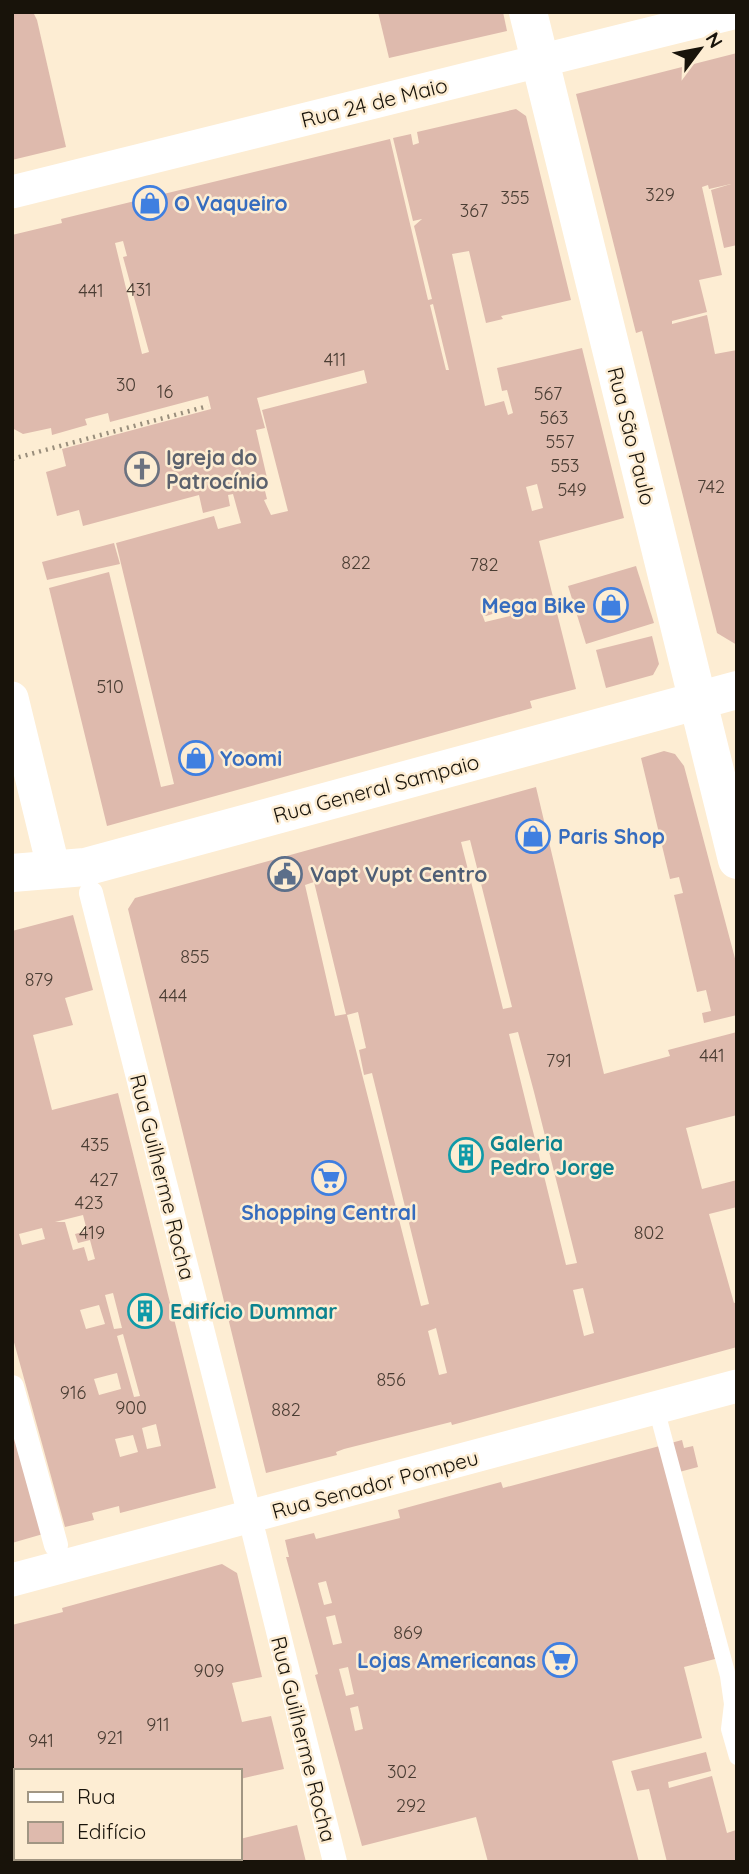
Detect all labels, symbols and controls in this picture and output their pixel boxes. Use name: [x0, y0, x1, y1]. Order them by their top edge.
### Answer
north arrow: [665, 14, 735, 84]
text: N: [701, 28, 728, 52]
street label: Rua 24 de Maio: [298, 71, 450, 133]
house number: 329: [645, 183, 675, 206]
shop icon: O Vaqueiro: [131, 184, 169, 222]
house number: 355: [500, 186, 530, 209]
place label: O Vaqueiro: [174, 190, 288, 216]
house number: 367: [460, 199, 488, 222]
house number: 431: [126, 278, 152, 301]
house number: 441: [78, 279, 104, 302]
house number: 411: [324, 348, 346, 371]
street label: Rua São Paulo: [602, 364, 662, 508]
house number: 30: [116, 373, 136, 396]
house number: 16: [157, 380, 173, 403]
house number: 567: [534, 382, 562, 405]
house number: 563: [540, 406, 568, 429]
house number: 557: [546, 430, 574, 453]
place label: Igreja do Patrocínio: [166, 444, 269, 494]
church icon: Igreja do Patrocínio: [123, 450, 161, 488]
house number: 553: [550, 454, 580, 477]
house number: 742: [697, 475, 725, 498]
house number: 549: [558, 478, 586, 501]
house number: 822: [341, 551, 371, 574]
house number: 782: [470, 553, 498, 576]
shop icon: Mega Bike: [592, 586, 630, 624]
place label: Mega Bike: [482, 592, 586, 618]
house number: 510: [96, 675, 124, 698]
shop icon: Yoomi: [177, 739, 215, 777]
place label: Yoomi: [220, 745, 282, 771]
street label: Rua General Sampaio: [270, 748, 482, 828]
shop icon: Paris Shop: [514, 817, 552, 855]
place label: Paris Shop: [558, 823, 665, 849]
public building icon: Vapt Vupt Centro: [266, 855, 304, 893]
place label: Vapt Vupt Centro: [310, 861, 487, 887]
house number: 855: [180, 945, 210, 968]
house number: 879: [25, 968, 53, 991]
house number: 444: [159, 984, 187, 1007]
house number: 441: [699, 1044, 725, 1067]
house number: 791: [546, 1049, 572, 1072]
street label: Rua Guilherme Rocha: [125, 1072, 201, 1282]
place label: Galeria Pedro Jorge: [490, 1130, 615, 1180]
house number: 435: [81, 1133, 109, 1156]
building icon: Galeria Pedro Jorge: [447, 1136, 485, 1174]
supermarket icon: Shopping Central: [310, 1159, 348, 1197]
house number: 427: [90, 1168, 118, 1191]
house number: 423: [75, 1191, 103, 1214]
place label: Shopping Central: [241, 1199, 417, 1225]
house number: 419: [79, 1221, 105, 1244]
house number: 802: [634, 1221, 664, 1244]
building icon: Edifício Dummar: [126, 1292, 164, 1330]
place label: Edifício Dummar: [170, 1298, 337, 1324]
house number: 856: [376, 1368, 406, 1391]
house number: 916: [60, 1381, 87, 1404]
house number: 900: [115, 1396, 147, 1419]
house number: 882: [271, 1398, 301, 1421]
street label: Rua Senador Pompeu: [269, 1444, 481, 1524]
house number: 869: [393, 1621, 423, 1644]
street label: Rua Guilherme Rocha: [266, 1634, 342, 1844]
supermarket icon: Lojas Americanas: [541, 1641, 579, 1679]
place label: Lojas Americanas: [357, 1647, 536, 1673]
house number: 909: [194, 1659, 224, 1682]
house number: 911: [146, 1713, 170, 1736]
house number: 921: [97, 1726, 123, 1749]
house number: 941: [28, 1729, 54, 1752]
house number: 302: [387, 1760, 417, 1783]
legend: [14, 1769, 242, 1860]
text: Rua: [77, 1783, 116, 1809]
house number: 292: [396, 1794, 426, 1817]
text: Edifício: [77, 1818, 146, 1844]

